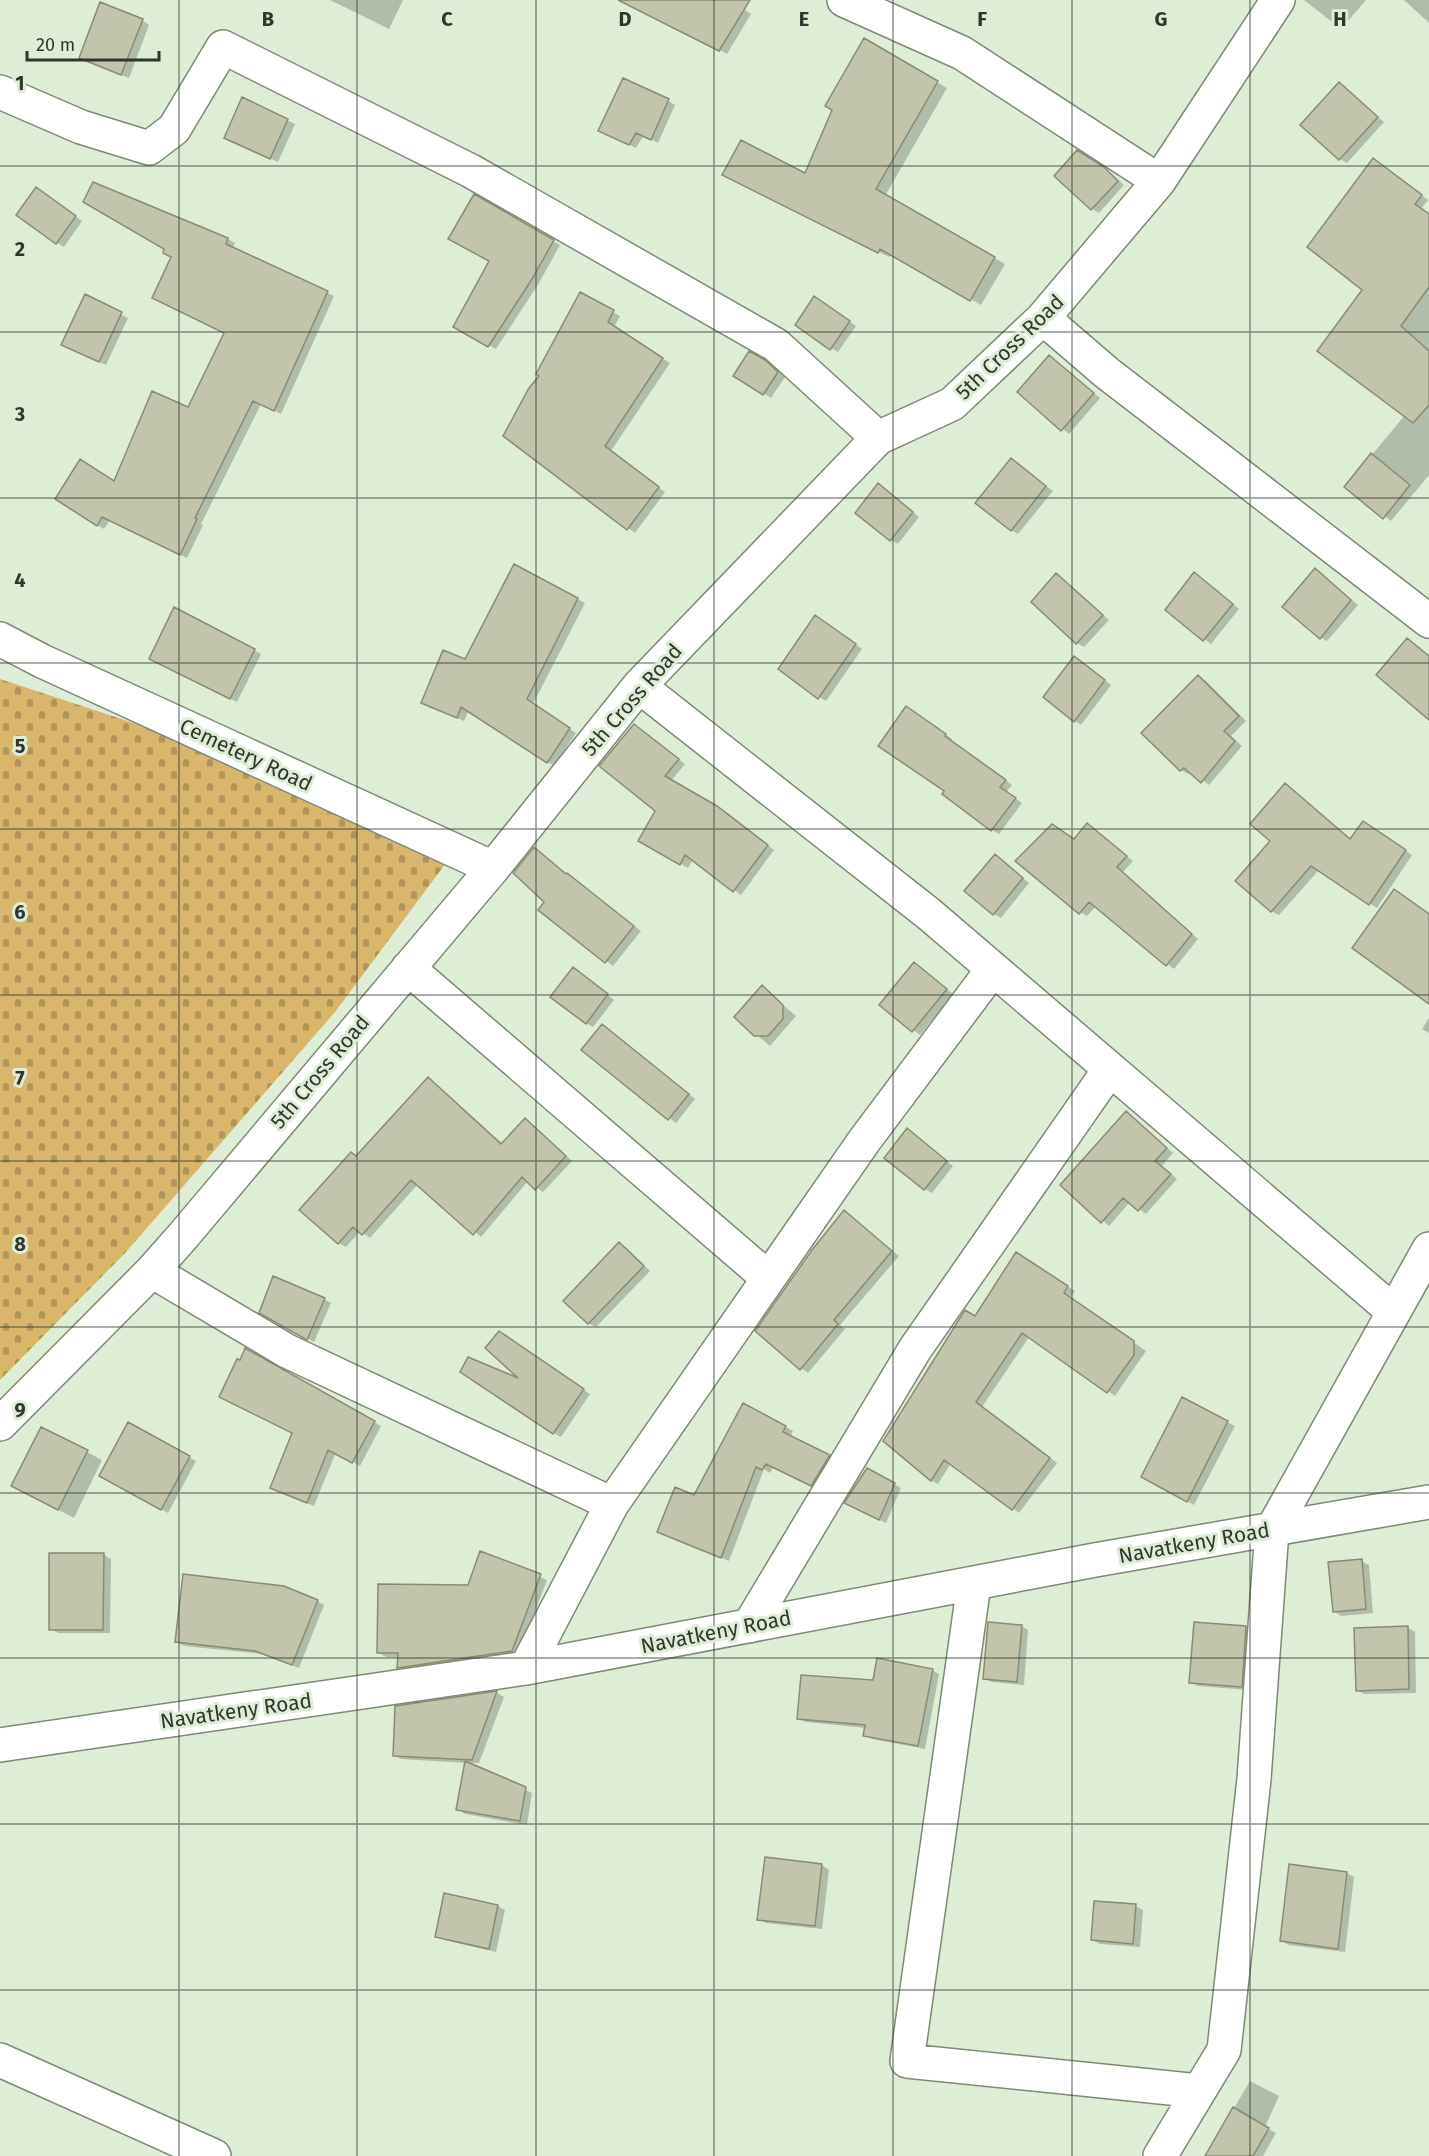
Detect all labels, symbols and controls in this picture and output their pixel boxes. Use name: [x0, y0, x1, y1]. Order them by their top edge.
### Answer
text: B: [262, 7, 274, 31]
text: C: [441, 7, 453, 31]
text: D: [618, 7, 632, 31]
text: E: [799, 7, 809, 31]
text: F: [977, 7, 987, 31]
text: G: [1155, 7, 1167, 31]
text: H: [1333, 7, 1347, 31]
scale bar: [27, 24, 159, 62]
text: 20 m: [36, 34, 75, 56]
text: 1: [15, 71, 25, 95]
text: 2: [15, 237, 25, 261]
street label: 5th Cross Road: [950, 289, 1070, 405]
text: 3: [14, 402, 25, 426]
text: 4: [14, 568, 26, 592]
street label: 5th Cross Road: [576, 638, 688, 762]
street label: Cemetery Road: [176, 713, 316, 797]
text: 5: [15, 734, 26, 758]
text: 6: [14, 900, 26, 924]
street label: 5th Cross Road: [265, 1010, 375, 1134]
text: 7: [15, 1066, 25, 1090]
text: 8: [14, 1232, 26, 1256]
text: 9: [14, 1398, 26, 1422]
street label: Navatkeny Road: [1116, 1517, 1272, 1569]
street label: Navatkeny Road: [638, 1605, 794, 1659]
street label: Navatkeny Road: [158, 1687, 314, 1735]

